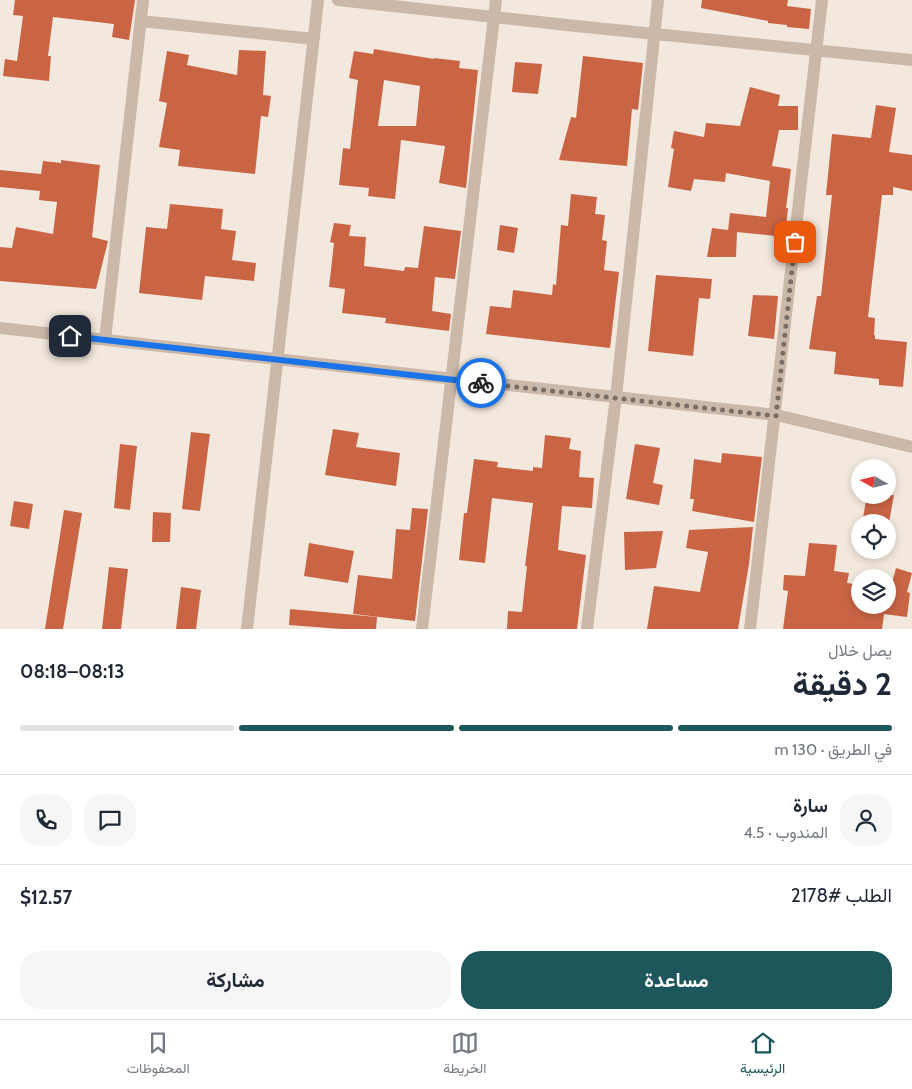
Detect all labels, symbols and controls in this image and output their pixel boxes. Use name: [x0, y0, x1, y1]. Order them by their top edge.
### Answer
pin: [774, 221, 816, 263]
icon: bag: [781, 228, 809, 256]
pin: [49, 315, 91, 357]
icon: home: [56, 322, 84, 350]
courier: [456, 358, 506, 408]
icon: bike: [467, 369, 495, 397]
north arrow: [851, 459, 896, 504]
map controls: [851, 459, 896, 614]
button: locate: [851, 514, 896, 559]
button: layers: [851, 569, 896, 614]
text: يصل خلال: [828, 641, 892, 660]
text: 08:13–08:18: [20, 660, 125, 683]
text: 2 دقيقة: [792, 664, 892, 703]
text: في الطريق · 130 m: [774, 740, 892, 759]
button: phone: [20, 794, 72, 846]
button: chat: [84, 794, 136, 846]
text: سارة: [793, 794, 828, 817]
button: person: [840, 794, 892, 846]
text: المندوب · 4.5: [743, 823, 828, 842]
text: الطلب #2178: [791, 884, 892, 907]
text: $12.57: [20, 886, 72, 909]
button: مشاركة: [20, 951, 451, 1009]
button: مساعدة: [461, 951, 892, 1009]
tab: المحفوظات: [127, 1029, 190, 1081]
tab: الخريطة: [443, 1029, 487, 1081]
tab: الرئيسية: [740, 1029, 785, 1081]

